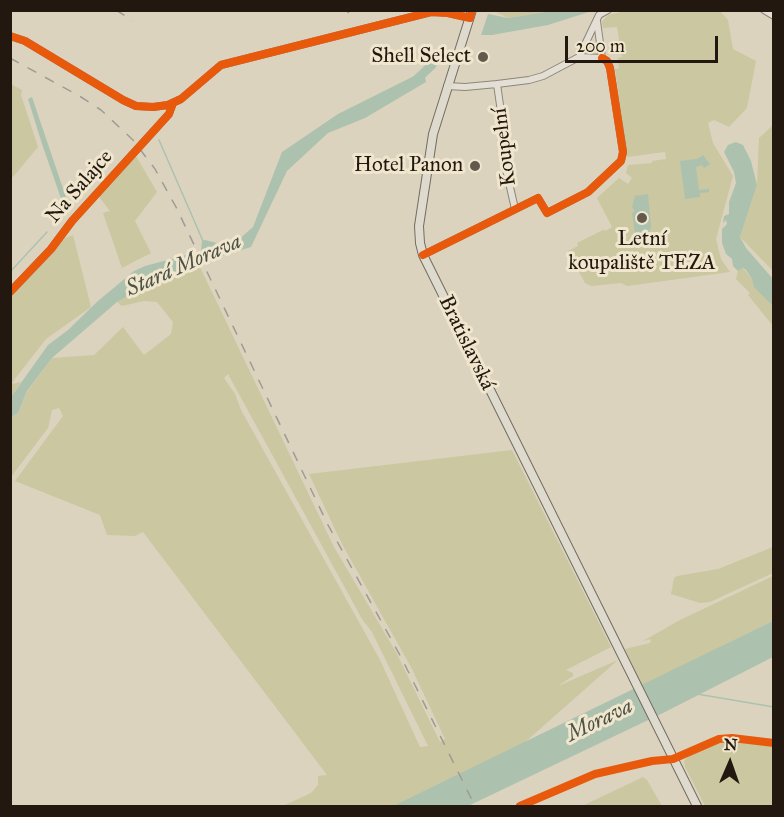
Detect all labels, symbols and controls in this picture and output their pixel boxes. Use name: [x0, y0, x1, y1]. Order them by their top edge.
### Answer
scale bar: [568, 24, 721, 62]
text: 200 m: [576, 35, 625, 57]
place label: Shell Select: [371, 44, 471, 70]
marker: Shell Select: [476, 50, 490, 64]
street label: Koupelní: [488, 106, 522, 188]
street label: Na Salajce: [41, 145, 119, 229]
place label: Hotel Panon: [354, 153, 463, 179]
marker: Hotel Panon: [468, 159, 482, 173]
marker: Letní koupaliště TEZA: [635, 211, 649, 225]
place label: Letní koupaliště TEZA: [568, 227, 716, 277]
water label: Stará Morava: [122, 229, 246, 303]
street label: Bratislavská: [432, 292, 500, 394]
water label: Morava: [563, 694, 637, 748]
north arrow: [700, 733, 760, 793]
text: N: [724, 735, 738, 754]

